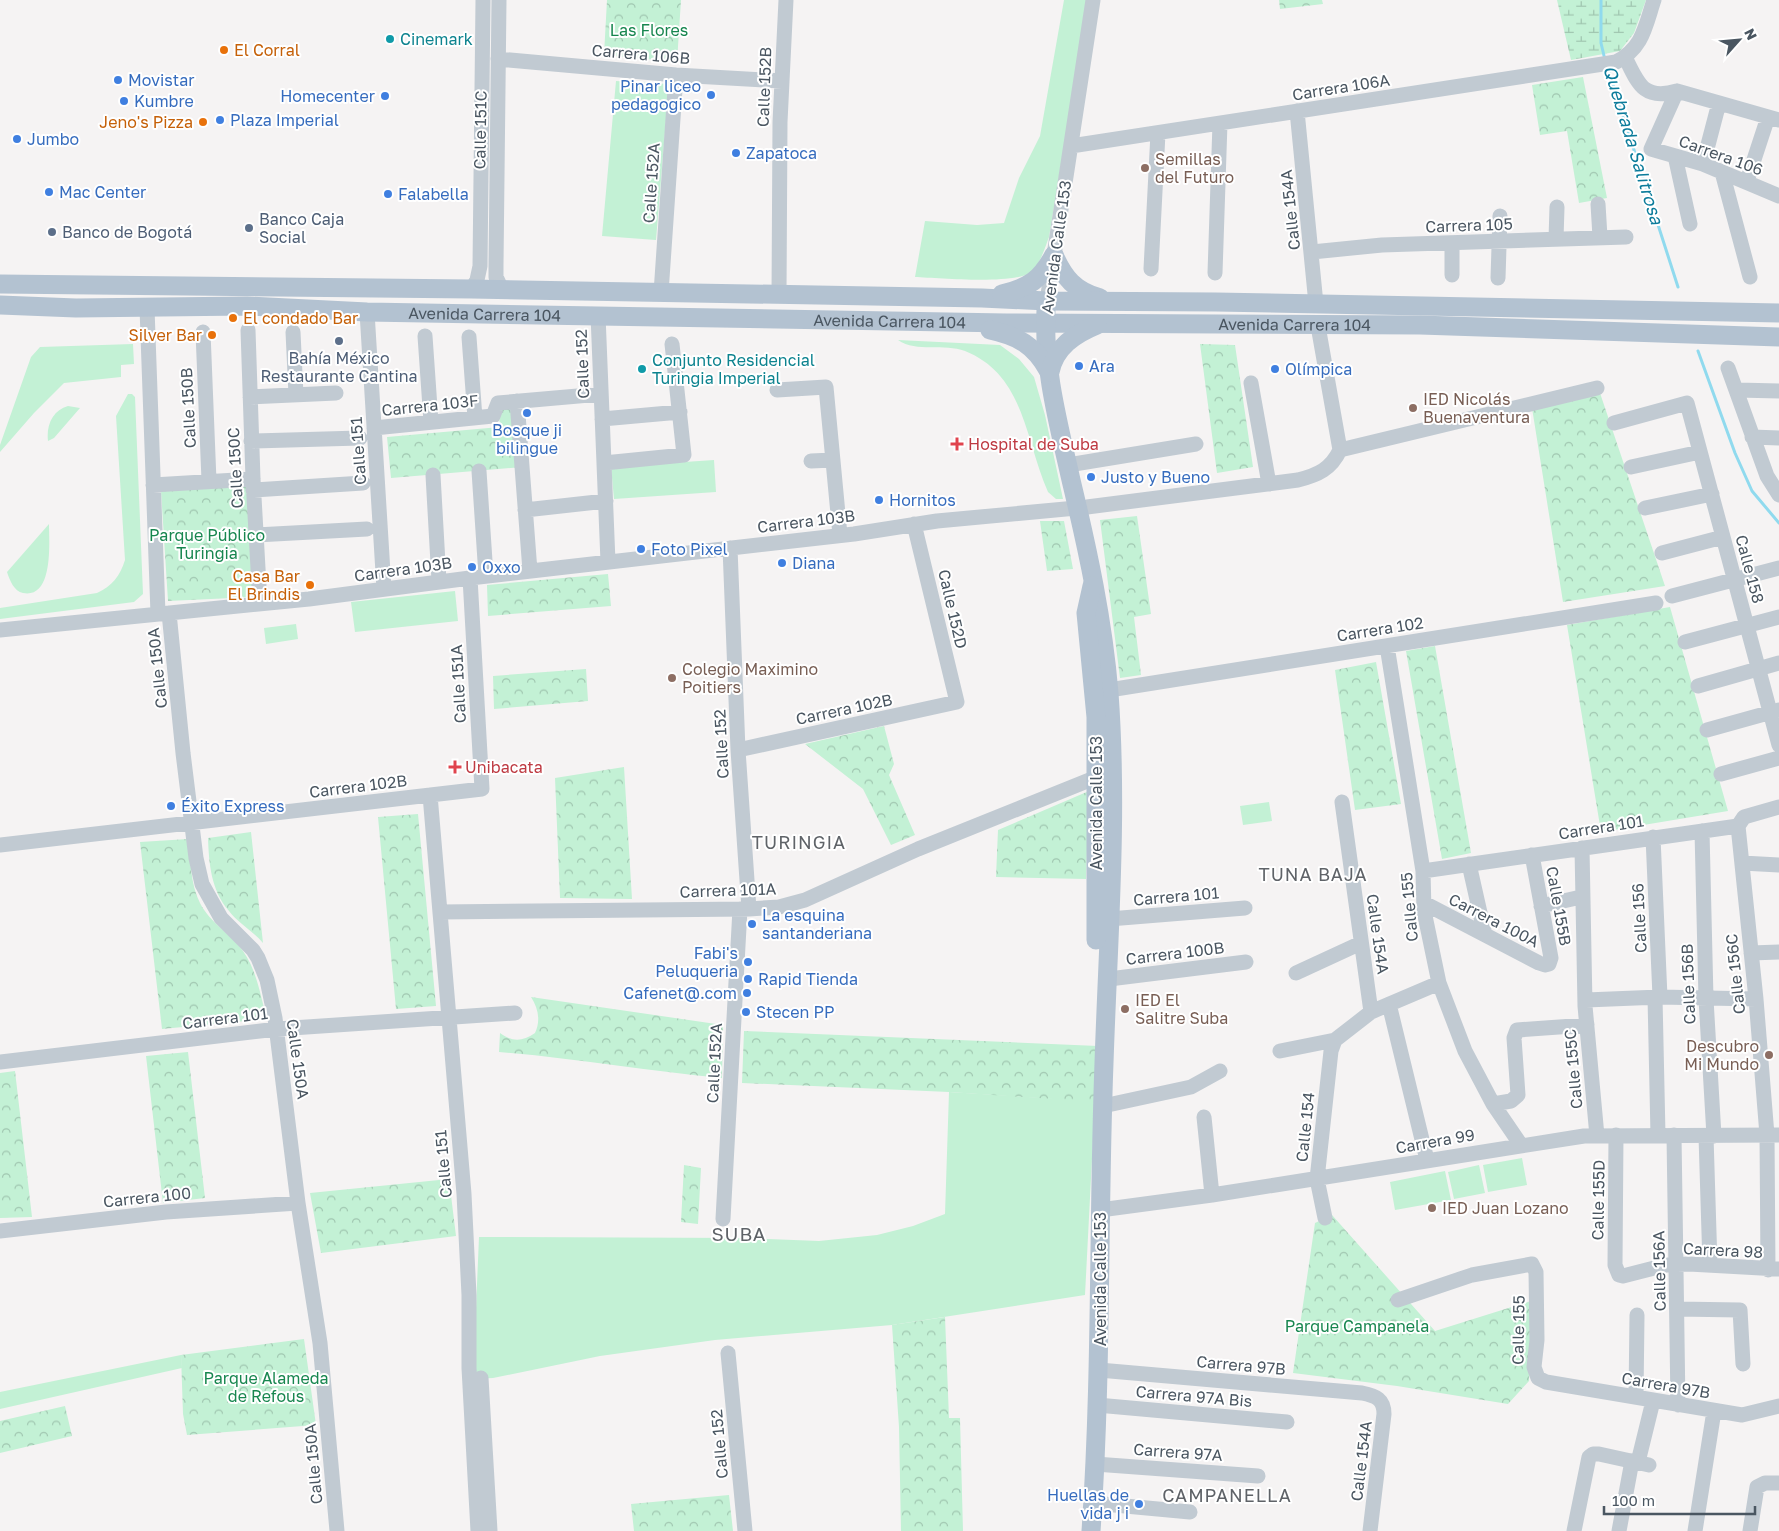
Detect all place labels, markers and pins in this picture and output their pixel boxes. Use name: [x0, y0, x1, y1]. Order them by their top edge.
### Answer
place label: Cinemark: [400, 29, 473, 49]
marker: Cinemark: [384, 33, 396, 45]
place label: El Corral: [234, 40, 300, 60]
marker: El Corral: [218, 44, 230, 56]
place label: Movistar: [128, 70, 194, 90]
marker: Movistar: [112, 74, 124, 86]
place label: Pinar liceo pedagogico: [611, 76, 701, 114]
place label: Homecenter: [280, 86, 375, 106]
marker: Pinar liceo pedagogico: [705, 89, 717, 101]
marker: Homecenter: [379, 90, 391, 102]
place label: Kumbre: [134, 91, 194, 111]
marker: Kumbre: [118, 95, 130, 107]
place label: Plaza Imperial: [230, 110, 339, 130]
place label: Jeno's Pizza: [99, 112, 193, 132]
marker: Plaza Imperial: [214, 114, 226, 126]
marker: Jeno's Pizza: [197, 116, 209, 128]
place label: Jumbo: [27, 129, 79, 149]
marker: Jumbo: [11, 133, 23, 145]
place label: Zapatoca: [746, 143, 817, 163]
marker: Zapatoca: [730, 147, 742, 159]
place label: Semillas del Futuro: [1155, 149, 1234, 187]
marker: Semillas del Futuro: [1139, 162, 1151, 174]
place label: Mac Center: [59, 182, 146, 202]
place label: Falabella: [398, 184, 469, 204]
marker: Mac Center: [43, 186, 55, 198]
marker: Falabella: [382, 188, 394, 200]
place label: Banco Caja Social: [259, 209, 344, 247]
place label: Banco de Bogotá: [62, 222, 192, 242]
marker: Banco Caja Social: [243, 222, 255, 234]
marker: Banco de Bogotá: [46, 226, 58, 238]
place label: El condado Bar: [243, 308, 358, 328]
marker: El condado Bar: [227, 312, 239, 324]
place label: Silver Bar: [129, 325, 202, 345]
marker: Silver Bar: [206, 329, 218, 341]
marker: Bahía México Restaurante Cantina: [333, 335, 345, 347]
place label: Bahía México Restaurante Cantina: [260, 348, 418, 386]
place label: Conjunto Residencial Turingia Imperial: [652, 350, 815, 388]
place label: Ara: [1089, 356, 1115, 376]
place label: Olímpica: [1285, 359, 1352, 379]
marker: Ara: [1073, 360, 1085, 372]
marker: Conjunto Residencial Turingia Imperial: [636, 363, 648, 375]
marker: Olímpica: [1269, 363, 1281, 375]
place label: IED Nicolás Buenaventura: [1423, 389, 1530, 427]
marker: IED Nicolás Buenaventura: [1407, 402, 1419, 414]
marker: Bosque ji bilingue: [521, 407, 533, 419]
place label: Bosque ji bilingue: [492, 420, 562, 458]
place label: Hospital de Suba: [968, 434, 1099, 454]
marker: Hospital de Suba: [950, 437, 964, 451]
place label: Justo y Bueno: [1101, 467, 1210, 487]
marker: Justo y Bueno: [1085, 471, 1097, 483]
place label: Hornitos: [889, 490, 956, 510]
marker: Hornitos: [873, 494, 885, 506]
place label: Foto Pixel: [651, 539, 728, 559]
marker: Foto Pixel: [635, 543, 647, 555]
place label: Diana: [792, 553, 835, 573]
place label: Oxxo: [482, 557, 521, 577]
marker: Diana: [776, 557, 788, 569]
marker: Oxxo: [466, 561, 478, 573]
place label: Casa Bar El Brindis: [227, 566, 300, 604]
marker: Casa Bar El Brindis: [304, 579, 316, 591]
place label: Colegio Maximino Poitiers: [682, 659, 818, 697]
marker: Colegio Maximino Poitiers: [666, 672, 678, 684]
place label: Unibacata: [465, 757, 543, 777]
marker: Unibacata: [449, 761, 461, 773]
place label: Éxito Express: [181, 796, 285, 816]
marker: Éxito Express: [165, 800, 177, 812]
place label: La esquina santanderiana: [762, 905, 872, 943]
marker: La esquina santanderiana: [746, 918, 758, 930]
place label: Fabi's Peluqueria: [655, 943, 738, 981]
marker: Fabi's Peluqueria: [742, 956, 754, 968]
place label: Rapid Tienda: [758, 969, 858, 989]
marker: Rapid Tienda: [742, 973, 754, 985]
place label: Cafenet@.com: [623, 983, 737, 1003]
marker: Cafenet@.com: [741, 987, 753, 999]
place label: IED El Salitre Suba: [1135, 990, 1228, 1028]
place label: Stecen PP: [756, 1002, 834, 1022]
marker: IED El Salitre Suba: [1119, 1003, 1131, 1015]
marker: Stecen PP: [740, 1006, 752, 1018]
place label: Descubro Mi Mundo: [1684, 1036, 1759, 1074]
marker: Descubro Mi Mundo: [1763, 1049, 1775, 1061]
place label: IED Juan Lozano: [1442, 1198, 1569, 1218]
marker: IED Juan Lozano: [1426, 1202, 1438, 1214]
place label: Huellas de vida j i: [1047, 1485, 1129, 1523]
marker: Huellas de vida j i: [1133, 1498, 1145, 1510]

